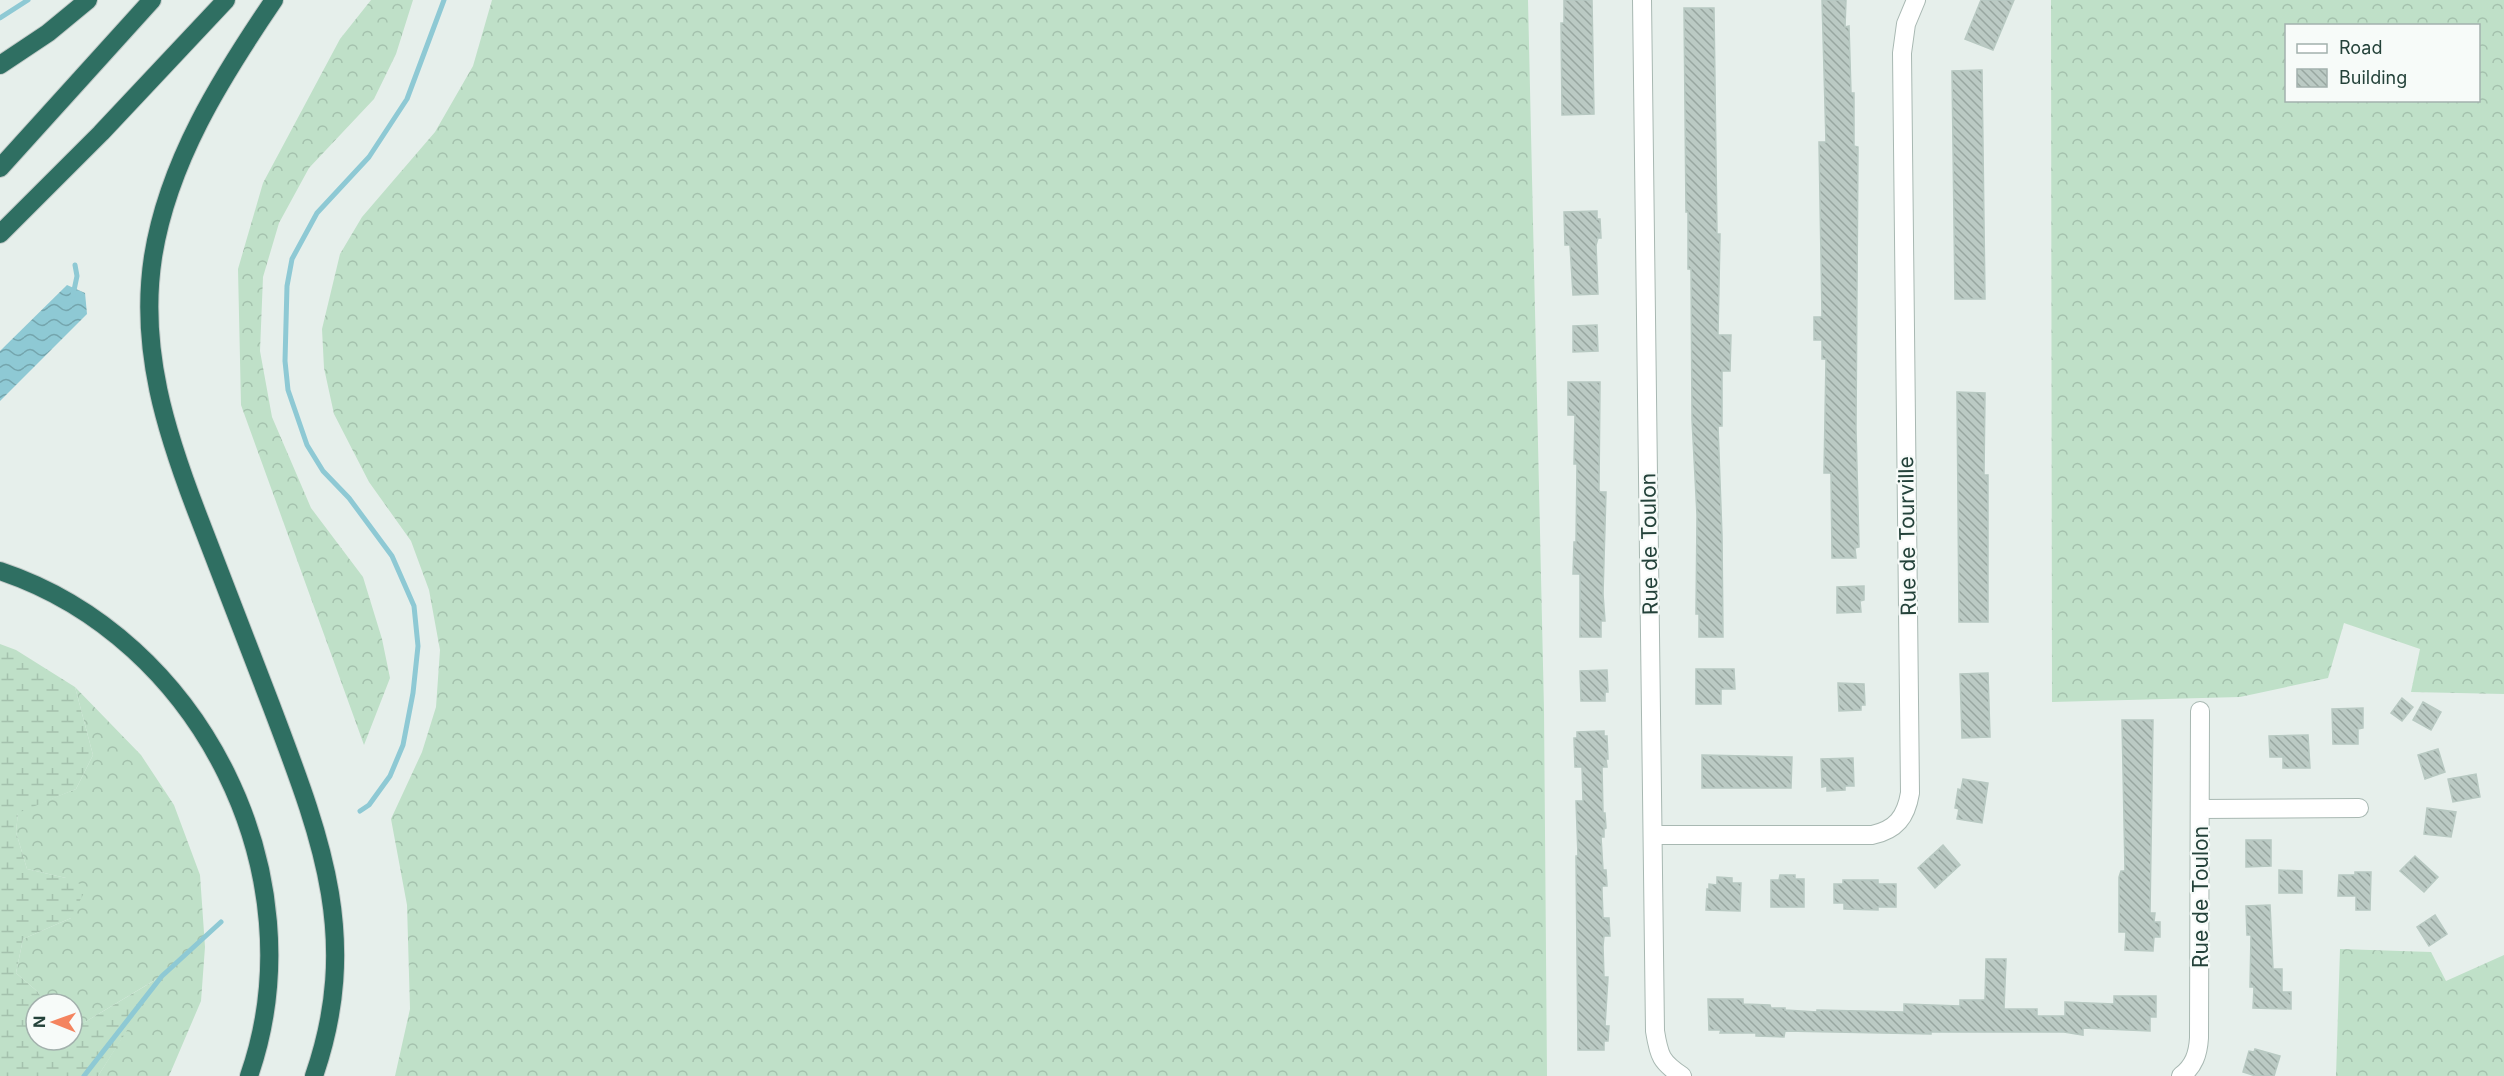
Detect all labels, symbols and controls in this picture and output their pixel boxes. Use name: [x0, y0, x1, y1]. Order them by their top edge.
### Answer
legend: [2285, 24, 2480, 102]
text: Road: [2339, 37, 2382, 58]
text: Building: [2339, 67, 2407, 88]
street label: Rue de Tourville: [1893, 456, 1921, 616]
street label: Rue de Toulon: [1635, 473, 1663, 615]
street label: Rue de Toulon: [2188, 826, 2213, 968]
north arrow: [24, 992, 84, 1052]
text: N: [29, 1015, 49, 1028]

